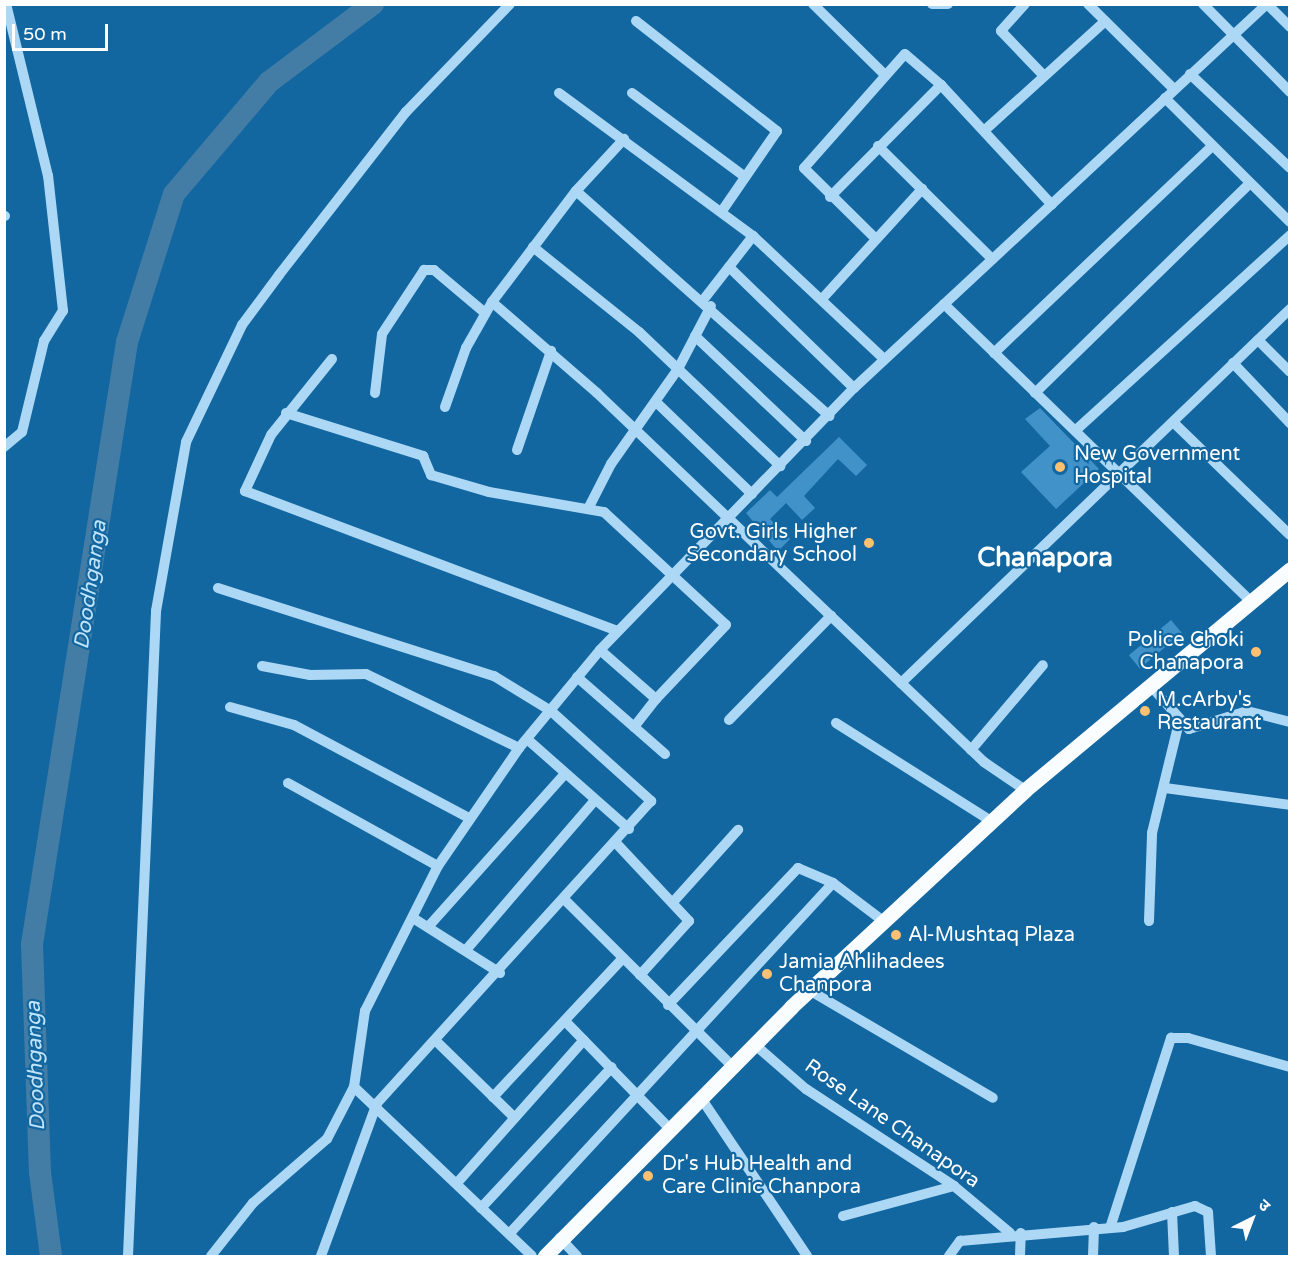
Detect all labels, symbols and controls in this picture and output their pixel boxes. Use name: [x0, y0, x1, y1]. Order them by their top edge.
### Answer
scale bar: [15, 12, 111, 50]
text: 50 m: [23, 23, 67, 45]
place label: New Government Hospital: [1074, 443, 1240, 490]
marker: New Government Hospital: [1051, 458, 1069, 476]
water label: Doodhganga: [69, 519, 113, 651]
place label: Govt. Girls Higher Secondary School: [687, 520, 857, 567]
marker: Govt. Girls Higher Secondary School: [862, 536, 876, 550]
district label: Chanapora: [977, 542, 1113, 574]
place label: Police Choki Chanapora: [1128, 628, 1244, 675]
marker: Police Choki Chanapora: [1249, 645, 1263, 659]
place label: M.cArby's Restaurant: [1157, 688, 1262, 735]
marker: M.cArby's Restaurant: [1138, 704, 1152, 718]
place label: Al-Mushtaq Plaza: [908, 923, 1075, 947]
marker: Al-Mushtaq Plaza: [889, 928, 903, 942]
place label: Jamia Ahlihadees Chanpora: [779, 951, 945, 998]
marker: Jamia Ahlihadees Chanpora: [760, 967, 774, 981]
water label: Doodhganga: [21, 1001, 51, 1131]
street label: Rose Lane Chanapora: [800, 1054, 984, 1194]
place label: Dr's Hub Health and Care Clinic Chanpora: [662, 1152, 861, 1199]
marker: Dr's Hub Health and Care Clinic Chanpora: [639, 1167, 657, 1185]
north arrow: [1222, 1189, 1282, 1249]
text: उ: [1254, 1195, 1274, 1216]

